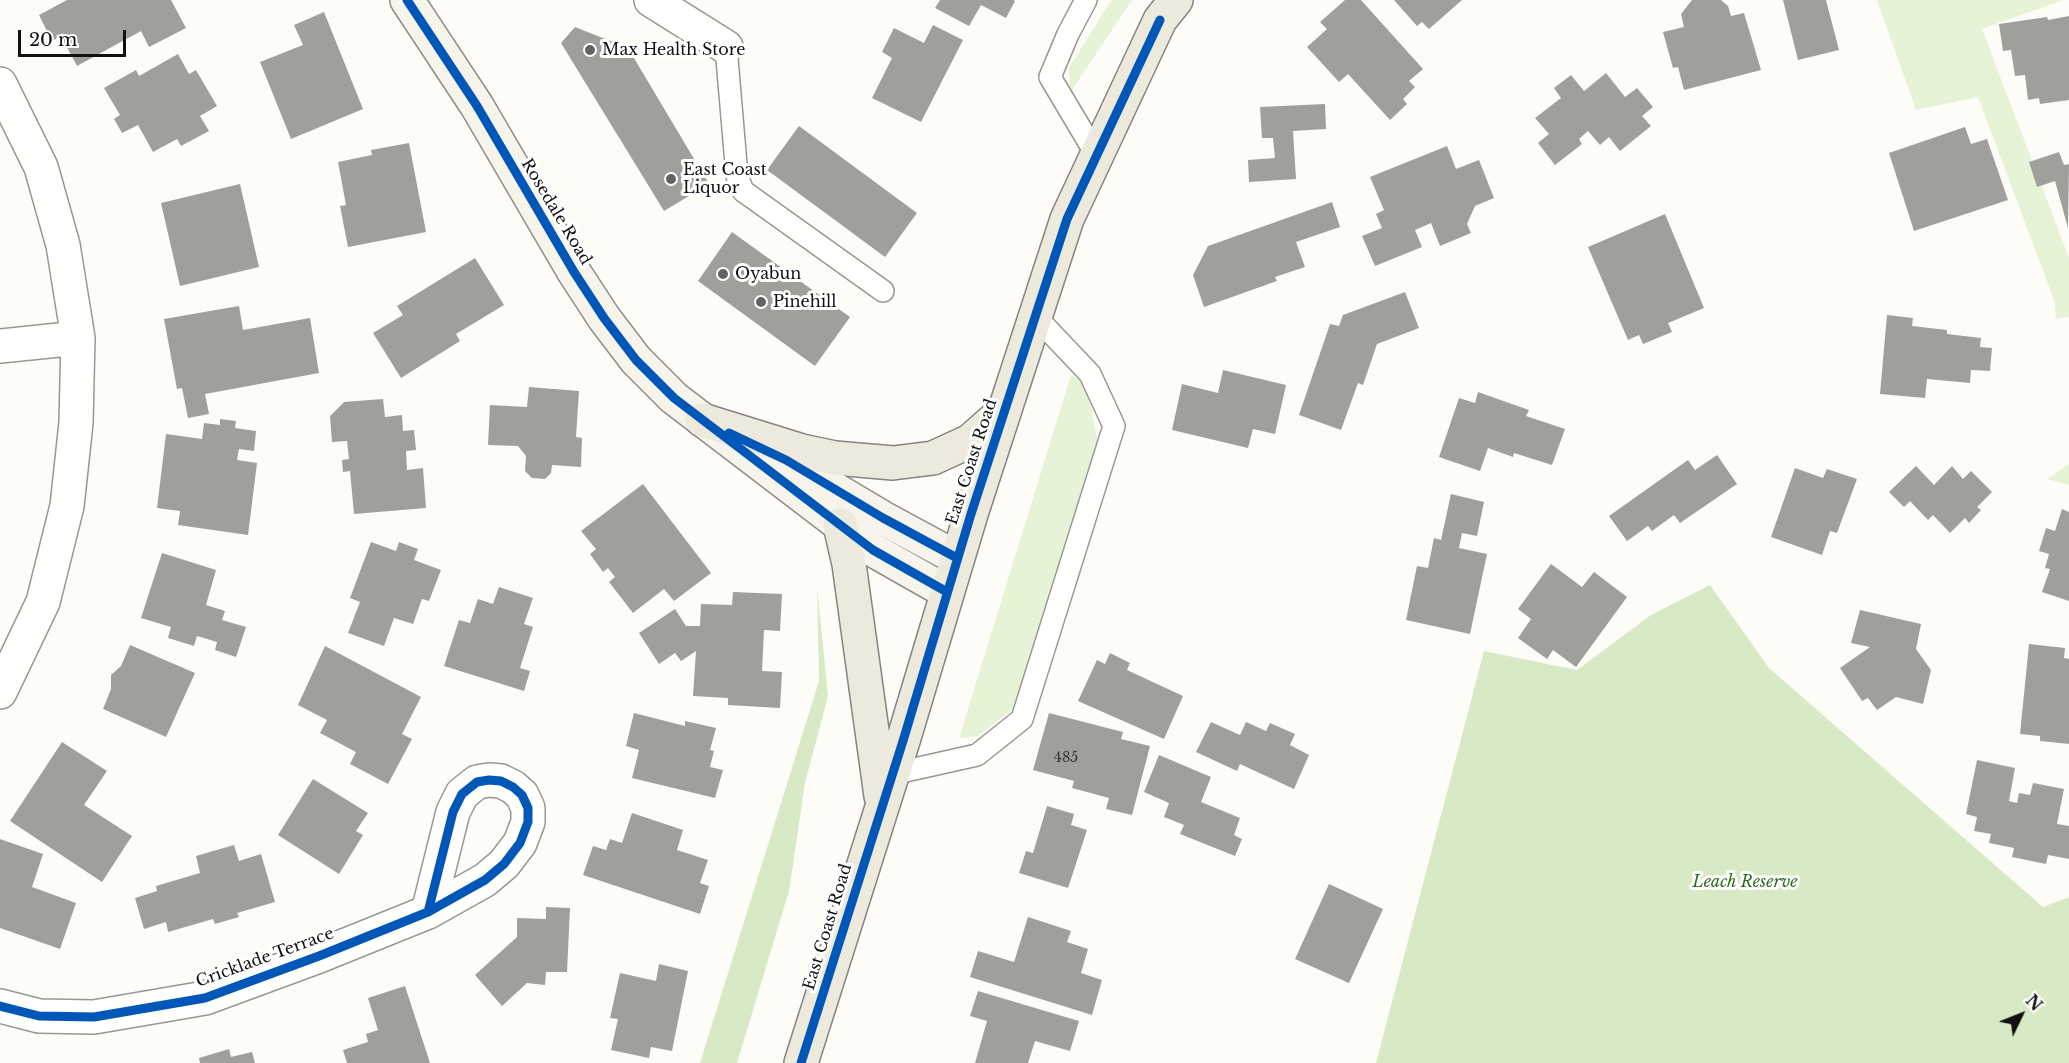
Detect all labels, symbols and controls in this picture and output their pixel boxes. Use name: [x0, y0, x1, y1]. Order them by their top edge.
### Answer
scale bar: [21, 18, 129, 56]
text: 20 m: [29, 29, 77, 51]
place label: Max Health Store: [602, 40, 745, 60]
marker: Max Health Store: [583, 43, 597, 57]
street label: Rosedale Road: [517, 155, 595, 269]
place label: East Coast Liquor: [683, 160, 767, 198]
marker: East Coast Liquor: [664, 172, 678, 186]
place label: Oyabun: [735, 264, 801, 284]
marker: Oyabun: [716, 267, 730, 281]
place label: Pinehill: [773, 292, 837, 312]
marker: Pinehill: [754, 295, 768, 309]
street label: East Coast Road: [943, 397, 1001, 527]
house number: 485: [1054, 750, 1078, 766]
street label: East Coast Road: [800, 862, 856, 992]
park label: Leach Reserve: [1692, 872, 1798, 892]
street label: Cricklade Terrace: [194, 924, 336, 992]
north arrow: [1991, 985, 2051, 1045]
text: N: [2022, 990, 2047, 1015]

